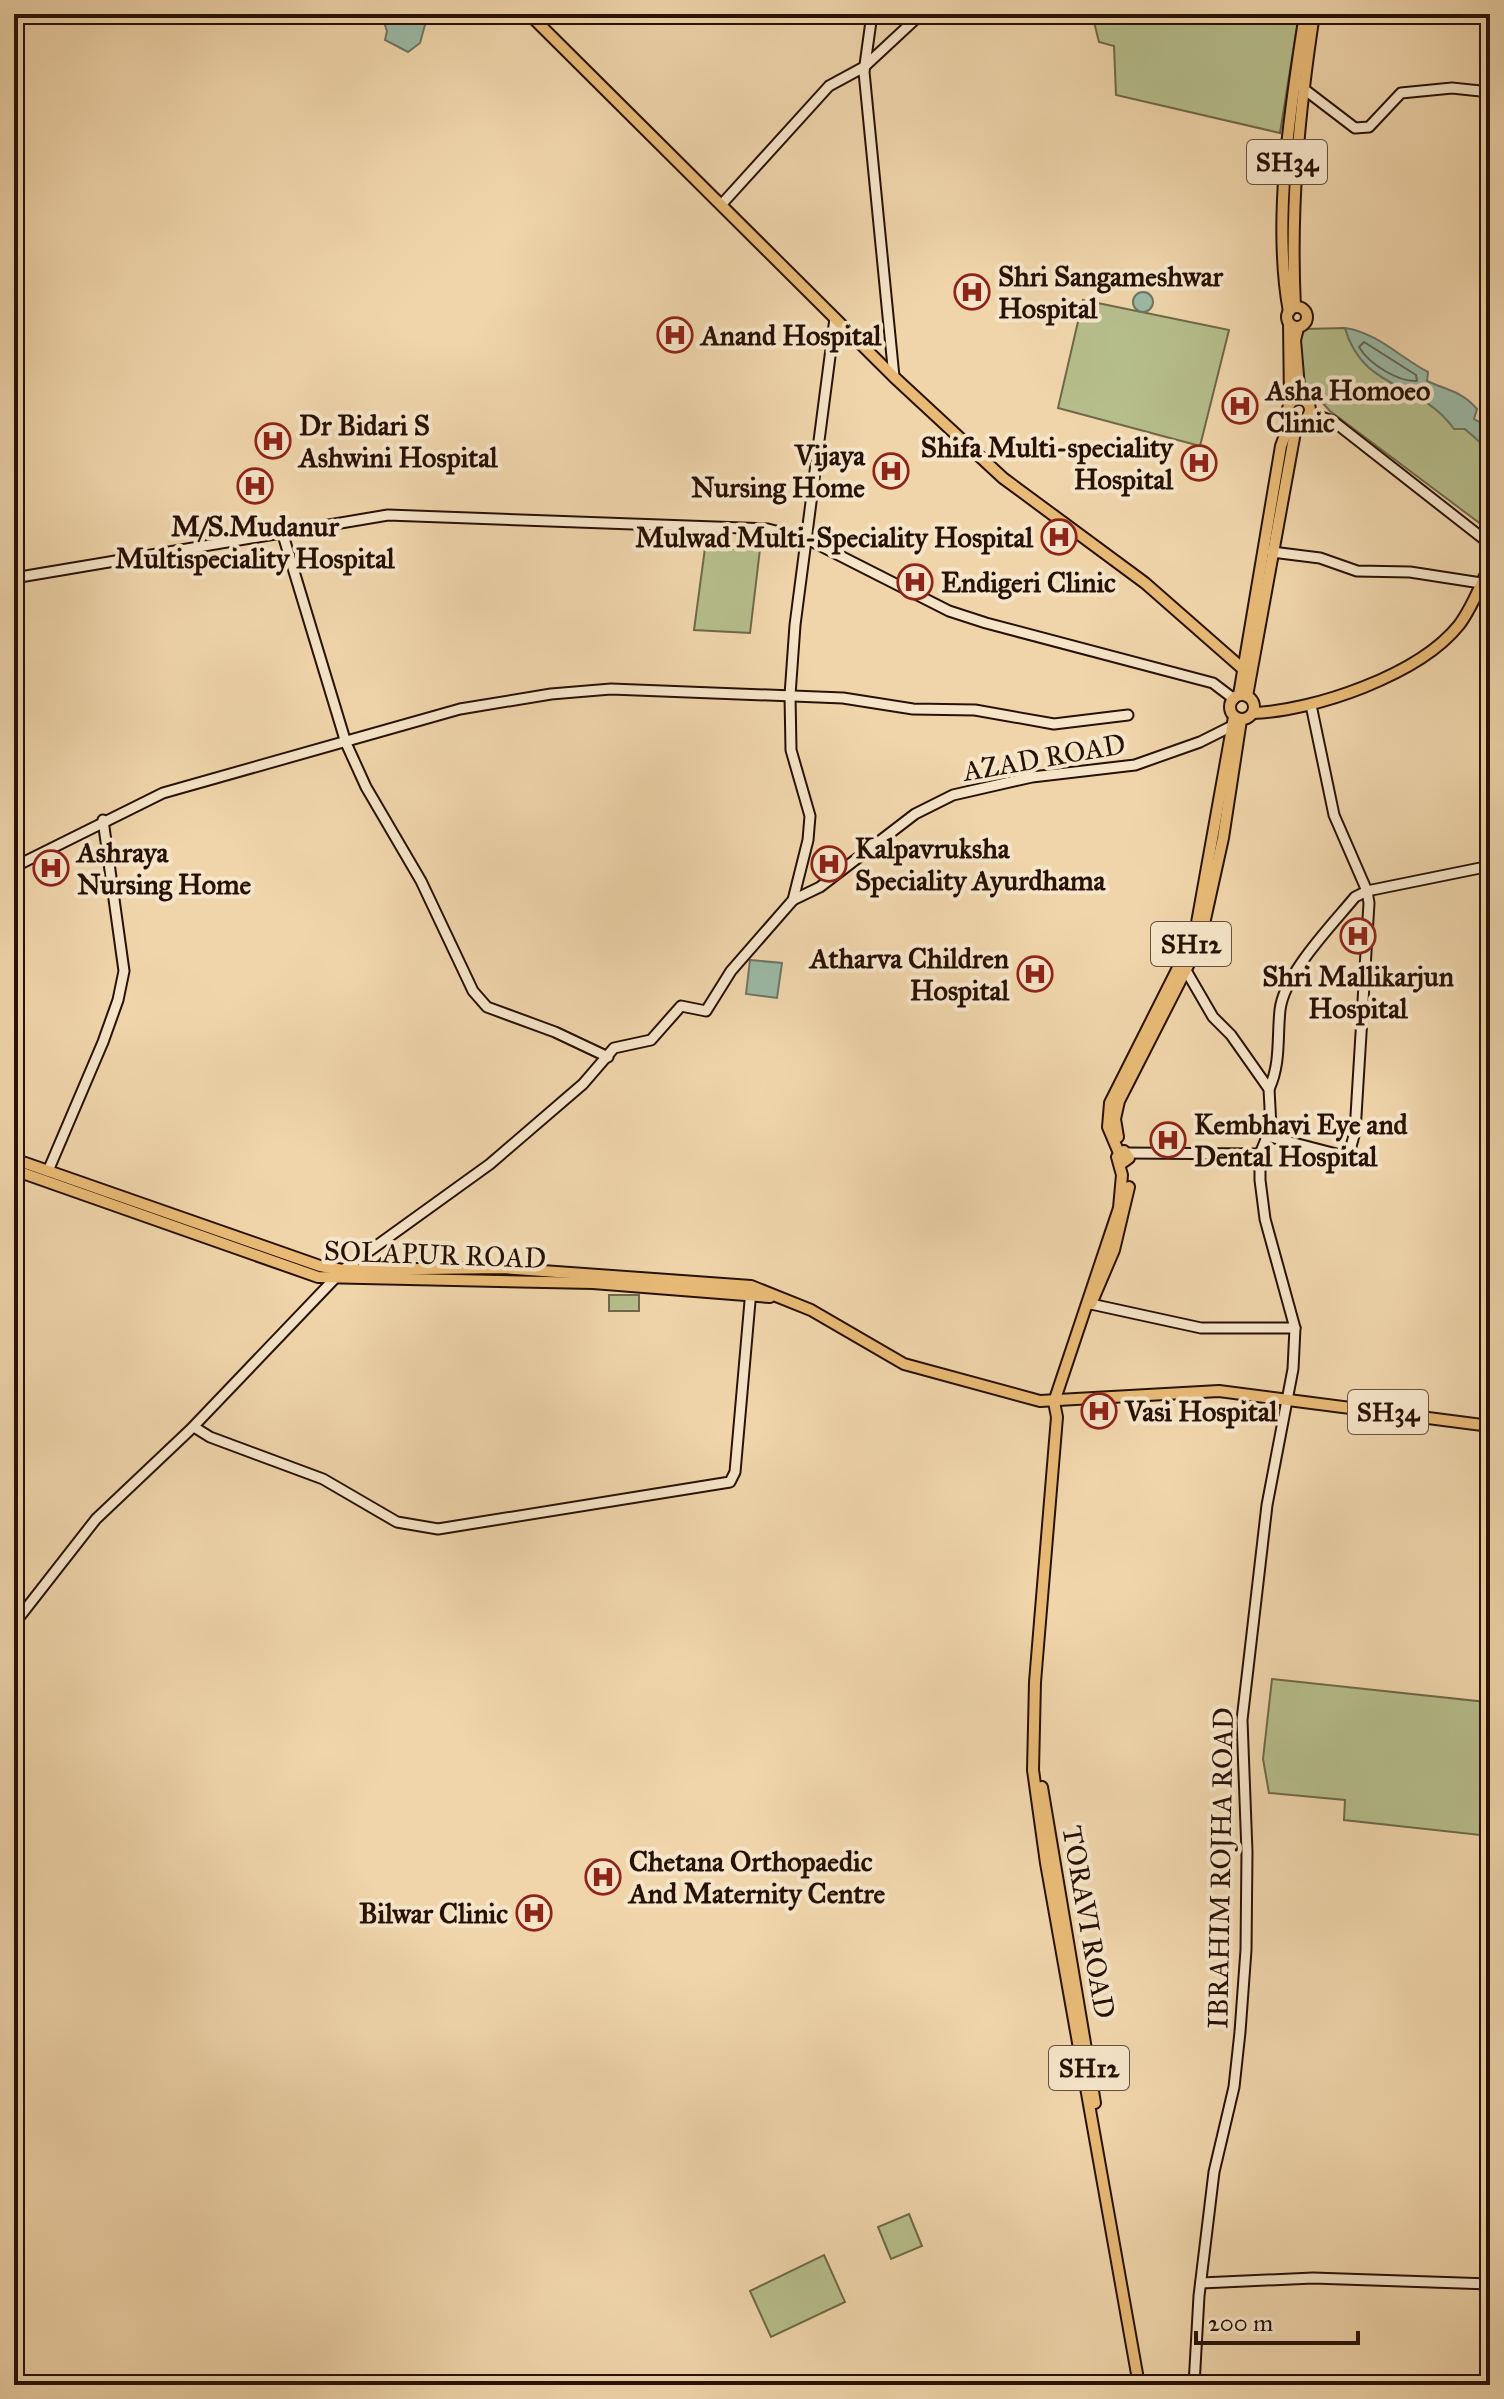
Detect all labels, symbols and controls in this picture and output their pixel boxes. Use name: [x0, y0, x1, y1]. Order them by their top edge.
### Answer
road number: SH34: [1247, 140, 1327, 184]
place label: Shri Sangameshwar Hospital: [998, 259, 1224, 326]
hospital icon: Shri Sangameshwar Hospital: [953, 273, 991, 311]
hospital icon: Anand Hospital: [656, 316, 694, 354]
place label: Anand Hospital: [699, 318, 882, 353]
place label: Asha Homoeo Clinic: [1264, 373, 1430, 440]
hospital icon: Asha Homoeo Clinic: [1221, 387, 1259, 425]
place label: Dr Bidari S Ashwini Hospital: [297, 408, 498, 475]
hospital icon: Dr Bidari S Ashwini Hospital: [254, 422, 292, 460]
place label: Shifa Multi-speciality Hospital: [921, 430, 1174, 497]
place label: Vijaya Nursing Home: [691, 438, 866, 505]
hospital icon: Shifa Multi-speciality Hospital: [1180, 444, 1218, 482]
hospital icon: Vijaya Nursing Home: [872, 452, 910, 490]
hospital icon: M/S.Mudanur Multispeciality Hospital: [236, 467, 274, 505]
place label: M/S.Mudanur Multispeciality Hospital: [115, 509, 395, 576]
hospital icon: Mulwad Multi-Speciality Hospital: [1040, 518, 1078, 556]
place label: Mulwad Multi-Speciality Hospital: [635, 520, 1033, 555]
hospital icon: Endigeri Clinic: [896, 563, 934, 601]
place label: Endigeri Clinic: [941, 565, 1116, 600]
street label: AZAD ROAD: [959, 726, 1128, 789]
place label: Kalpavruksha Speciality Ayurdhama: [855, 831, 1107, 898]
place label: Ashraya Nursing Home: [75, 835, 251, 902]
hospital icon: Kalpavruksha Speciality Ayurdhama: [810, 845, 848, 883]
hospital icon: Ashraya Nursing Home: [32, 849, 70, 887]
hospital icon: Shri Mallikarjun Hospital: [1339, 917, 1377, 955]
road number: SH12: [1151, 922, 1231, 966]
place label: Atharva Children Hospital: [808, 941, 1009, 1008]
hospital icon: Atharva Children Hospital: [1016, 955, 1054, 993]
place label: Shri Mallikarjun Hospital: [1262, 959, 1454, 1026]
place label: Kembhavi Eye and Dental Hospital: [1194, 1107, 1409, 1174]
hospital icon: Kembhavi Eye and Dental Hospital: [1149, 1121, 1187, 1159]
street label: SOLAPUR ROAD: [323, 1233, 547, 1276]
road number: SH34: [1348, 1390, 1428, 1434]
hospital icon: Vasi Hospital: [1080, 1392, 1118, 1430]
place label: Vasi Hospital: [1124, 1394, 1278, 1429]
street label: IBRAHIM ROJHA ROAD: [1200, 1707, 1241, 2029]
street label: TORAVI ROAD: [1054, 1823, 1123, 2021]
place label: Chetana Orthopaedic And Maternity Centre: [627, 1844, 886, 1911]
hospital icon: Chetana Orthopaedic And Maternity Centre: [584, 1858, 622, 1896]
hospital icon: Bilwar Clinic: [515, 1894, 553, 1932]
place label: Bilwar Clinic: [359, 1896, 508, 1931]
road number: SH12: [1049, 2046, 1129, 2090]
scale bar: [1196, 2295, 1358, 2345]
text: 200 m: [1208, 2308, 1273, 2338]

